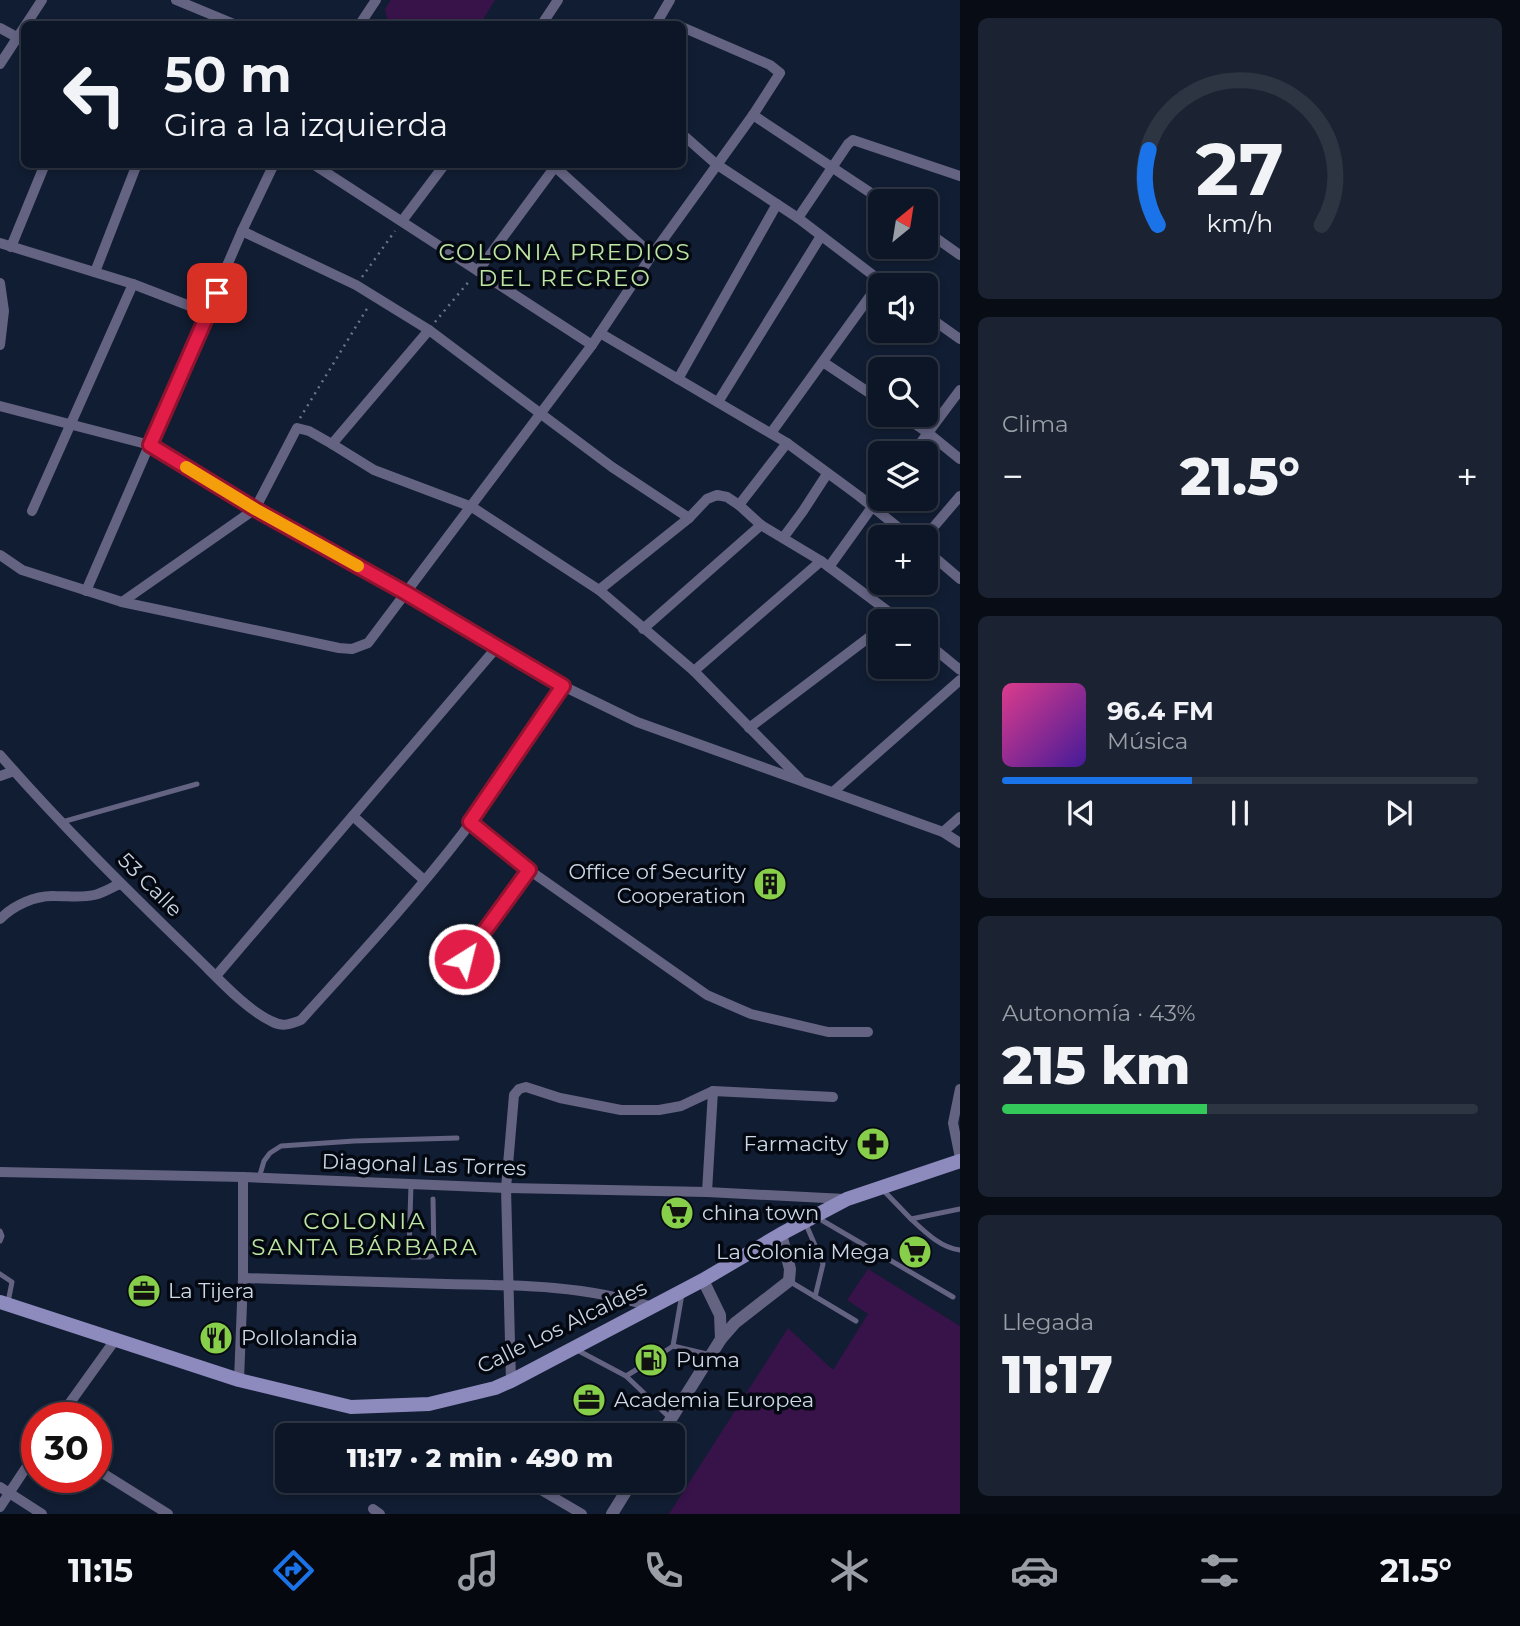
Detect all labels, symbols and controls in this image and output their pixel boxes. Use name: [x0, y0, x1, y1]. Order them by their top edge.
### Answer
text: 50 m: [164, 45, 292, 104]
icon: left: [49, 49, 140, 140]
text: Gira a la izquierda: [164, 105, 448, 144]
text: 27: [1196, 125, 1284, 213]
north arrow: [868, 189, 938, 259]
map controls: [868, 189, 938, 679]
text: km/h: [1207, 207, 1273, 237]
district label: COLONIA PREDIOS DEL RECREO: [438, 238, 692, 292]
pin: [187, 263, 247, 323]
button: sound: [868, 273, 938, 343]
icon: arrive: [198, 274, 236, 312]
button: search: [868, 357, 938, 427]
text: Clima: [1002, 410, 1069, 438]
button: layers: [868, 441, 938, 511]
text: 21.5°: [1180, 445, 1300, 508]
text: −: [1002, 453, 1024, 500]
text: +: [1456, 453, 1478, 500]
button: +: [868, 525, 938, 595]
button: −: [868, 609, 938, 679]
text: 96.4 FM: [1107, 695, 1214, 727]
text: Música: [1107, 727, 1188, 755]
icon: previous: [1062, 794, 1100, 832]
icon: pause: [1221, 794, 1259, 832]
icon: next: [1380, 794, 1418, 832]
street label: 53 Calle: [113, 847, 188, 922]
place label: Office of Security Cooperation: [568, 859, 747, 908]
building icon: Office of Security Cooperation: [751, 865, 789, 903]
position arrow: [427, 922, 501, 996]
text: Autonomía · 43%: [1002, 999, 1196, 1027]
text: 215 km: [1002, 1034, 1190, 1097]
pharmacy icon: Farmacity: [854, 1125, 892, 1163]
place label: Farmacity: [744, 1131, 849, 1156]
street label: Diagonal Las Torres: [321, 1148, 527, 1181]
supermarket icon: china town: [658, 1194, 696, 1232]
place label: china town: [702, 1200, 819, 1225]
district label: COLONIA SANTA BÁRBARA: [251, 1207, 479, 1261]
supermarket icon: La Colonia Mega: [896, 1233, 934, 1271]
place label: La Colonia Mega: [716, 1239, 890, 1264]
office icon: La Tijera: [125, 1272, 163, 1310]
street label: Calle Los Alcaldes: [473, 1275, 651, 1378]
place label: La Tijera: [168, 1278, 254, 1303]
text: Llegada: [1002, 1308, 1094, 1336]
restaurant icon: Pollolandia: [197, 1319, 235, 1357]
place label: Pollolandia: [241, 1325, 358, 1350]
fuel station icon: Puma: [632, 1341, 670, 1379]
text: 11:17: [1002, 1343, 1113, 1406]
place label: Puma: [676, 1347, 740, 1372]
office icon: Academia Europea: [570, 1381, 608, 1419]
place label: Academia Europea: [614, 1387, 814, 1412]
speed limit sign: 30: [21, 1402, 112, 1493]
text: 11:17 · 2 min · 490 m: [347, 1442, 613, 1474]
icon: directions: [269, 1546, 318, 1595]
icon: music: [454, 1546, 503, 1595]
icon: phone: [639, 1546, 688, 1595]
icon: climate: [825, 1546, 874, 1595]
icon: car: [1010, 1546, 1059, 1595]
icon: filters: [1195, 1546, 1244, 1595]
text: 11:15: [68, 1551, 133, 1590]
text: 21.5°: [1380, 1551, 1452, 1590]

